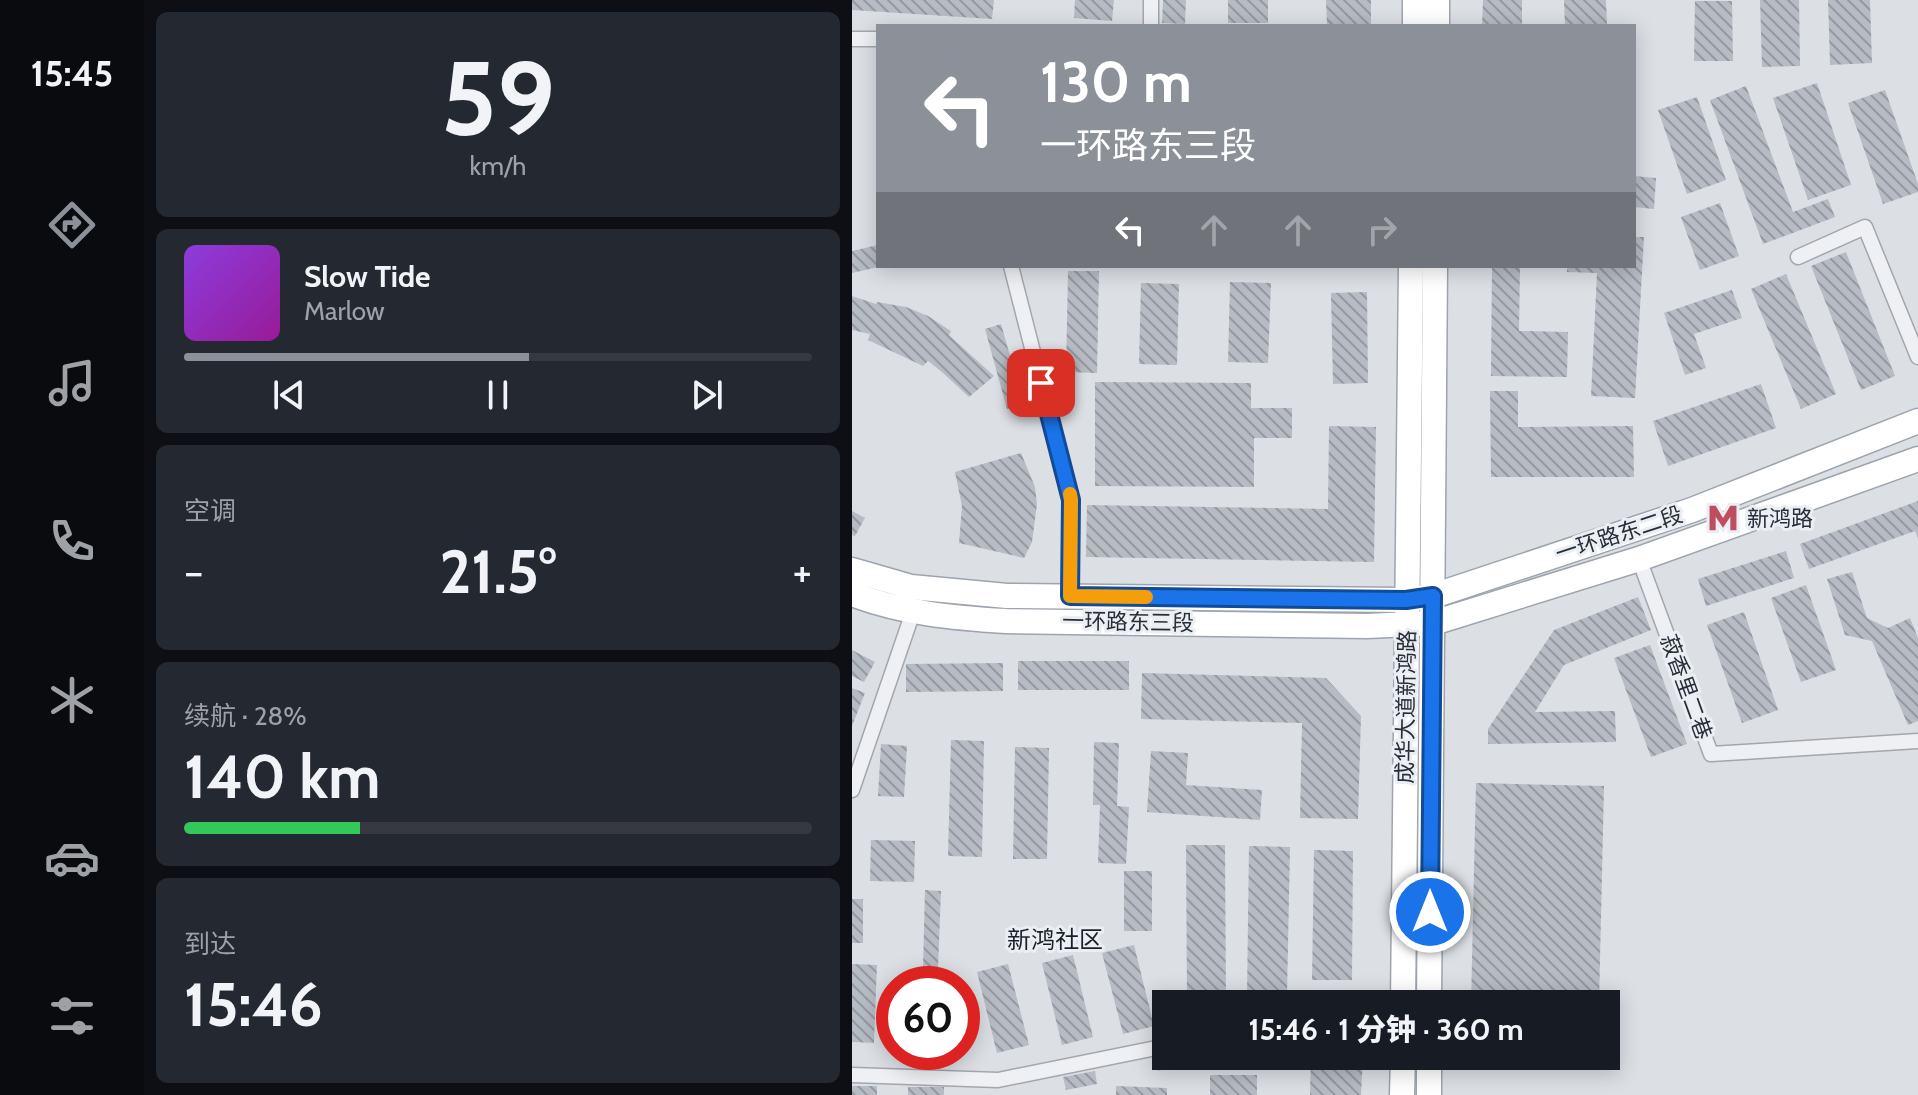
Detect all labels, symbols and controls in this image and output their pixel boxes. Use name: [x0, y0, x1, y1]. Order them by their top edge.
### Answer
text: 59: [441, 35, 555, 161]
text: 130 m: [1040, 48, 1192, 116]
text: 15:45: [31, 51, 113, 95]
icon: left: [908, 56, 1012, 160]
text: 一环路东三段: [1040, 123, 1256, 167]
text: km/h: [470, 150, 526, 182]
icon: directions: [44, 197, 100, 253]
icon: left: [1108, 208, 1152, 252]
icon: ahead: [1192, 208, 1236, 252]
icon: ahead: [1276, 208, 1320, 252]
icon: right: [1360, 208, 1404, 252]
text: Slow Tide: [304, 258, 431, 295]
text: Marlow: [304, 295, 385, 327]
pin: [1007, 349, 1075, 417]
icon: music: [44, 355, 100, 411]
icon: arrive: [1019, 361, 1063, 405]
icon: previous: [267, 373, 311, 417]
icon: pause: [476, 373, 520, 417]
icon: next: [685, 373, 729, 417]
text: 空调: [184, 495, 236, 527]
street label: 一环路东二段: [1552, 501, 1686, 567]
metro station icon: 新鸿路: [1706, 501, 1740, 535]
place label: 新鸿路: [1747, 505, 1813, 532]
icon: phone: [44, 513, 100, 569]
text: 21.5°: [440, 535, 556, 608]
text: −: [184, 545, 203, 598]
text: +: [793, 545, 812, 598]
street label: 一环路东三段: [1062, 607, 1194, 637]
street label: 成华大道新鸿路: [1391, 630, 1421, 784]
street label: 菽香里二巷: [1655, 631, 1717, 743]
icon: climate: [44, 672, 100, 728]
text: 续航 · 28%: [184, 700, 307, 732]
text: 140 km: [184, 740, 381, 813]
icon: car: [44, 830, 100, 886]
position arrow: [1388, 870, 1472, 954]
district label: 新鸿社区: [1007, 925, 1103, 954]
text: 到达: [184, 928, 236, 960]
speed limit sign: 60: [876, 966, 980, 1070]
text: 15:46: [184, 968, 323, 1041]
icon: filters: [44, 988, 100, 1044]
text: 15:46 · 1 分钟 · 360 m: [1248, 1011, 1524, 1048]

